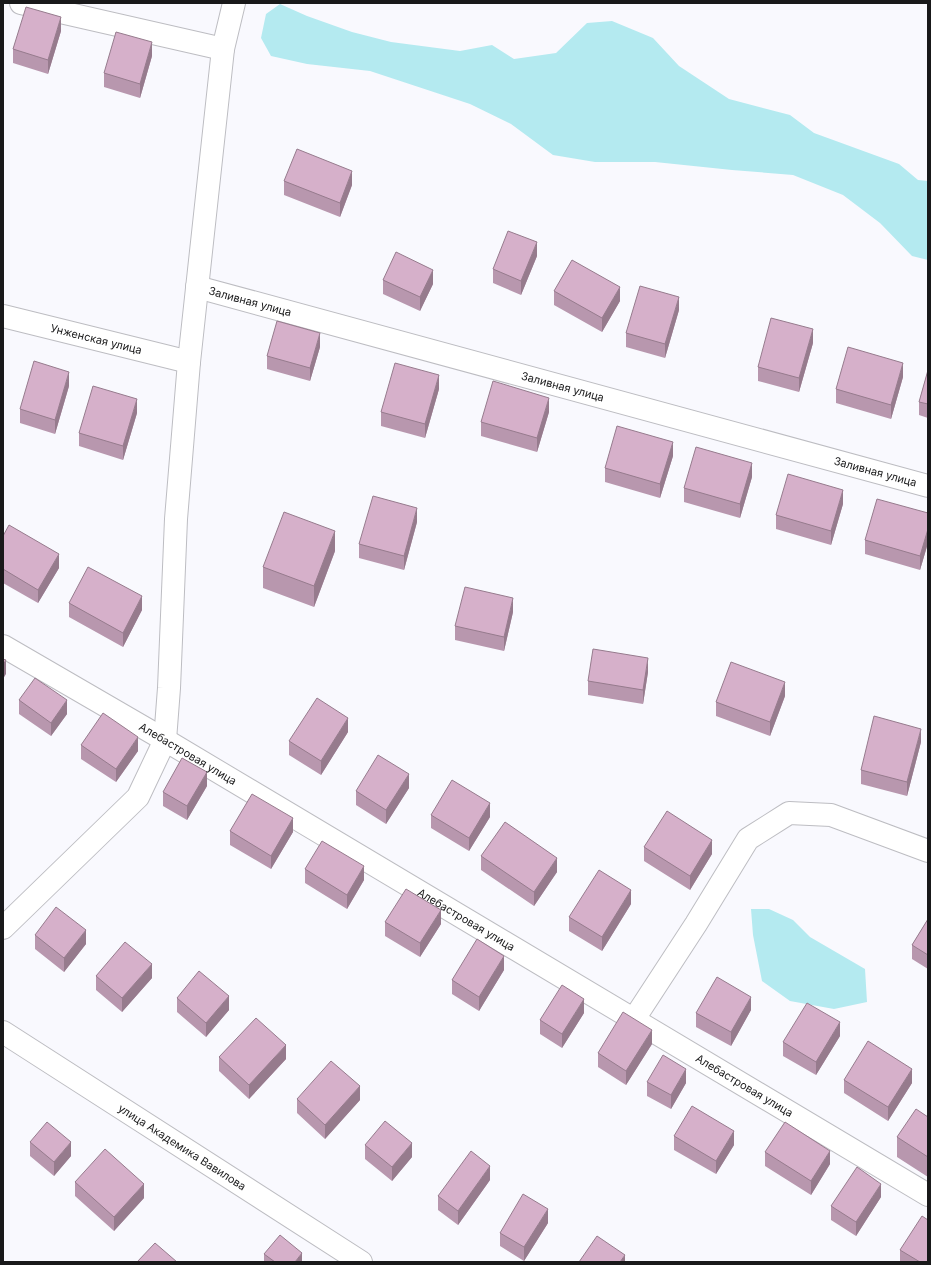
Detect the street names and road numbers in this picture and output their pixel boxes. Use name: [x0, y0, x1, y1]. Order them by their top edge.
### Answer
street label: Заливная улица: [207, 283, 293, 319]
street label: Унженская улица: [49, 321, 143, 357]
street label: Заливная улица: [520, 369, 606, 405]
street label: Заливная улица: [832, 454, 918, 490]
street label: Алебастровая улица: [137, 720, 239, 788]
street label: Алебастровая улица: [415, 885, 517, 954]
street label: Алебастровая улица: [693, 1051, 796, 1120]
street label: улица Академика Вавилова: [116, 1101, 249, 1193]

